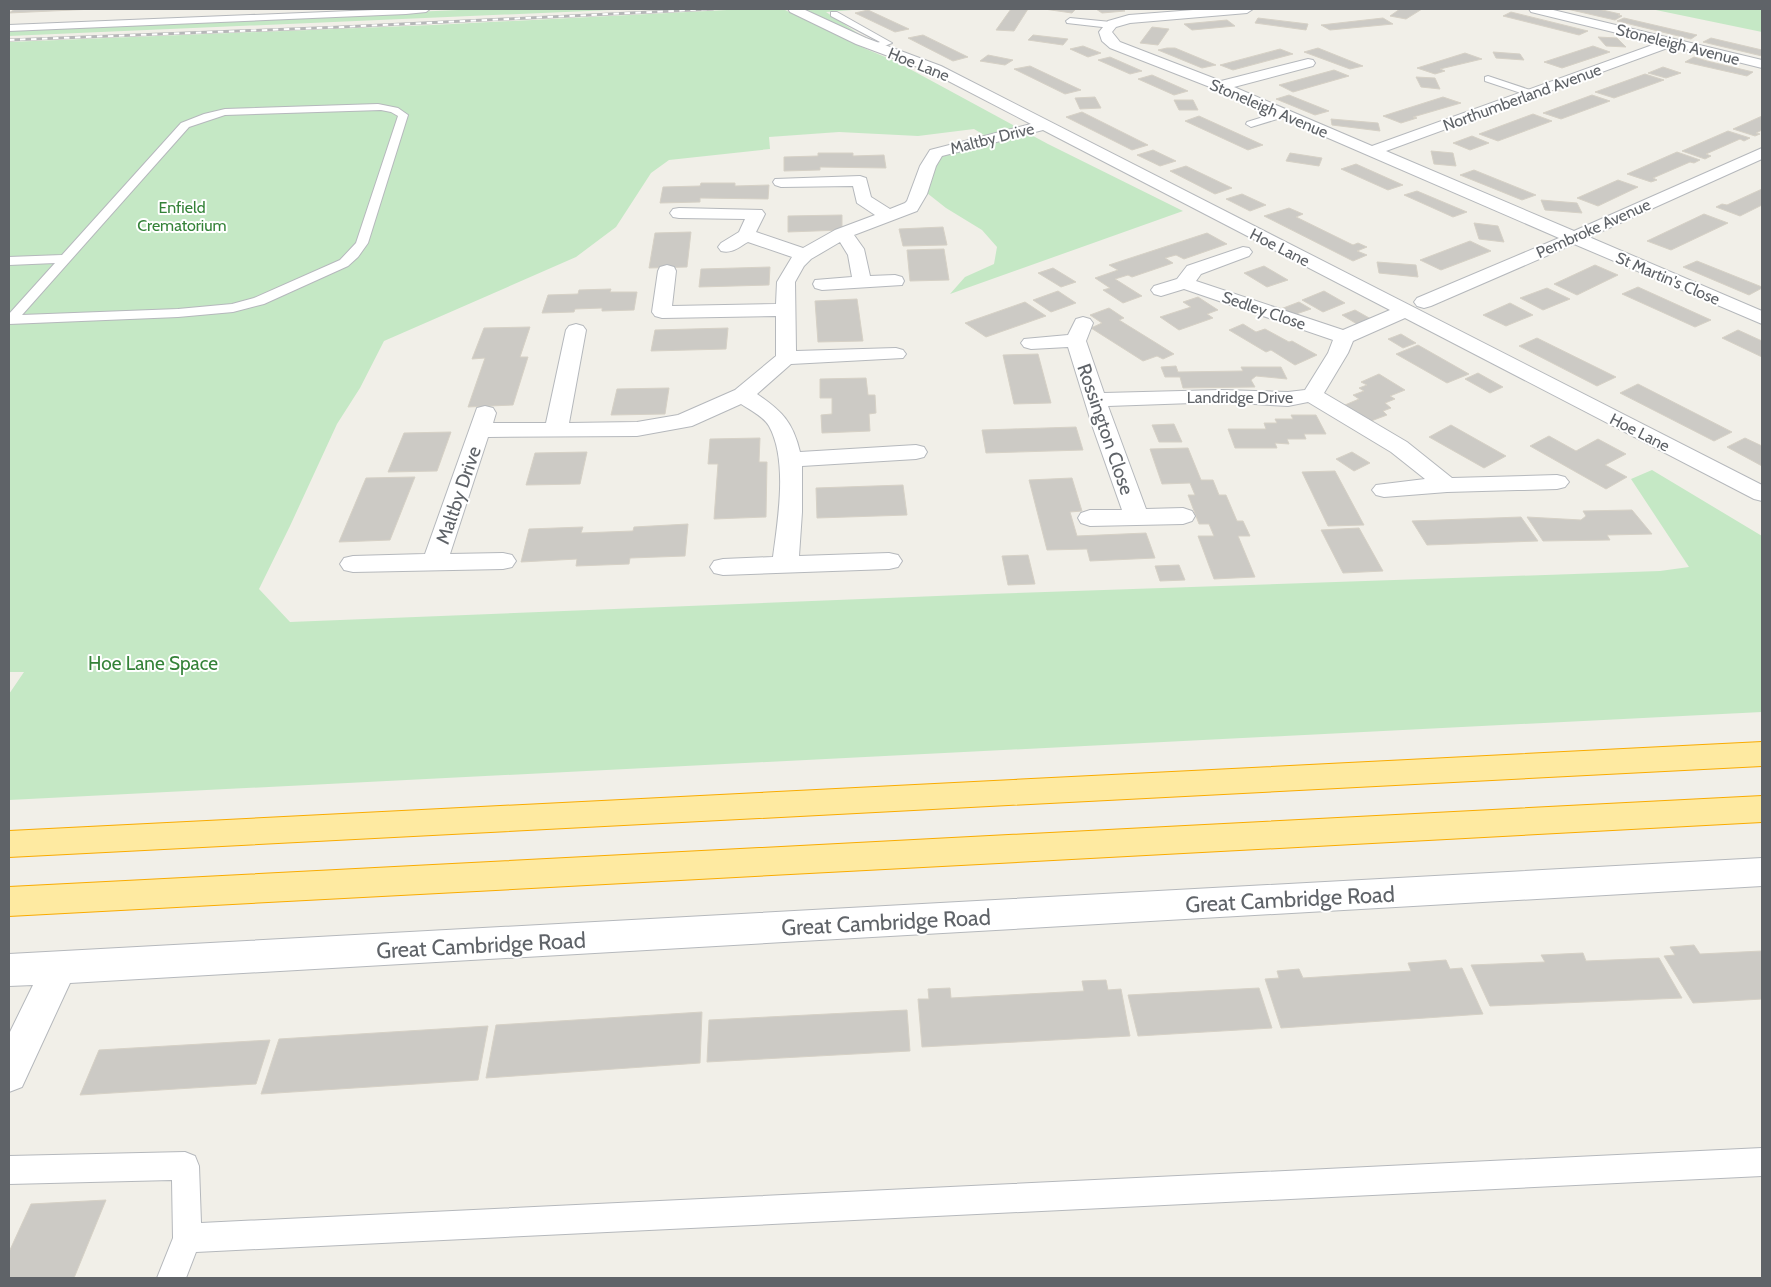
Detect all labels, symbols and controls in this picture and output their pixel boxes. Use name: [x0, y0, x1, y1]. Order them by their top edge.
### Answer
street label: Stoneleigh Avenue: [1614, 20, 1742, 69]
street label: Hoe Lane: [885, 44, 952, 85]
street label: Northumberland Avenue: [1440, 60, 1604, 135]
street label: Stoneleigh Avenue: [1207, 75, 1331, 142]
street label: Maltby Drive: [948, 119, 1036, 158]
street label: Pembroke Avenue: [1533, 195, 1653, 262]
park label: Enfield Crematorium: [137, 198, 227, 235]
street label: Hoe Lane: [1247, 224, 1313, 271]
street label: St Martin's Close: [1613, 248, 1723, 309]
street label: Sedley Close: [1220, 287, 1308, 334]
street label: Rossington Close: [1072, 361, 1139, 498]
street label: Landridge Drive: [1187, 388, 1293, 407]
street label: Hoe Lane: [1607, 409, 1673, 456]
street label: Maltby Drive: [431, 443, 486, 547]
park label: Hoe Lane Space: [88, 652, 218, 675]
street label: Great Cambridge Road: [1185, 881, 1395, 918]
street label: Great Cambridge Road: [781, 904, 991, 941]
street label: Great Cambridge Road: [376, 927, 586, 964]

